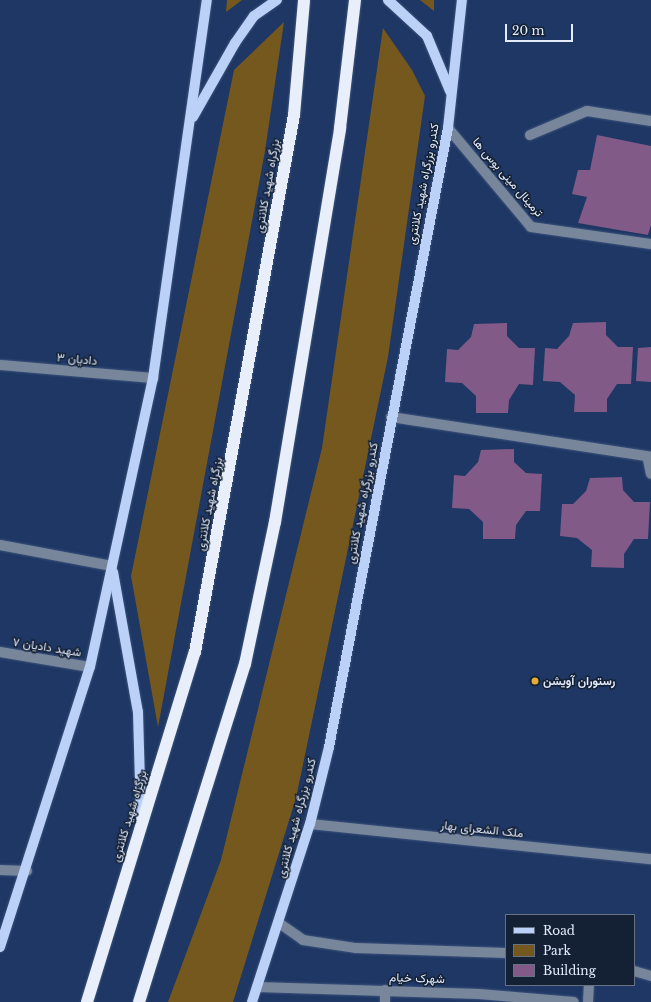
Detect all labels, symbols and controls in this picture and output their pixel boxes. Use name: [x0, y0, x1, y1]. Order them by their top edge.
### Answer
scale bar: [507, 16, 575, 42]
text: 20 m: [512, 23, 544, 38]
street label: کندرو بزرگراه شهید کلانتری: [404, 122, 442, 246]
street label: ترمینال مینی بوس ها: [470, 134, 546, 220]
street label: بزرگراه شهید کلانتری: [252, 138, 282, 234]
street label: دادیان ۳: [56, 350, 98, 368]
street label: کندرو بزرگراه شهید کلانتری: [343, 441, 381, 565]
street label: بزرگراه شهید کلانتری: [193, 456, 225, 552]
street label: شهید دادیان ۷: [12, 634, 82, 660]
place label: رستوران آویشن: [543, 674, 615, 688]
marker: رستوران آویشن: [530, 676, 540, 686]
street label: کندرو بزرگراه شهید کلانتری: [273, 757, 319, 879]
street label: بزرگراه شهید کلانتری: [108, 768, 150, 864]
street label: ملک الشعرای بهار: [440, 817, 524, 841]
legend: [505, 914, 635, 986]
text: Road: [543, 923, 575, 938]
text: Park: [543, 943, 571, 958]
text: Building: [543, 963, 596, 978]
street label: شهرک خیام: [389, 970, 445, 986]

